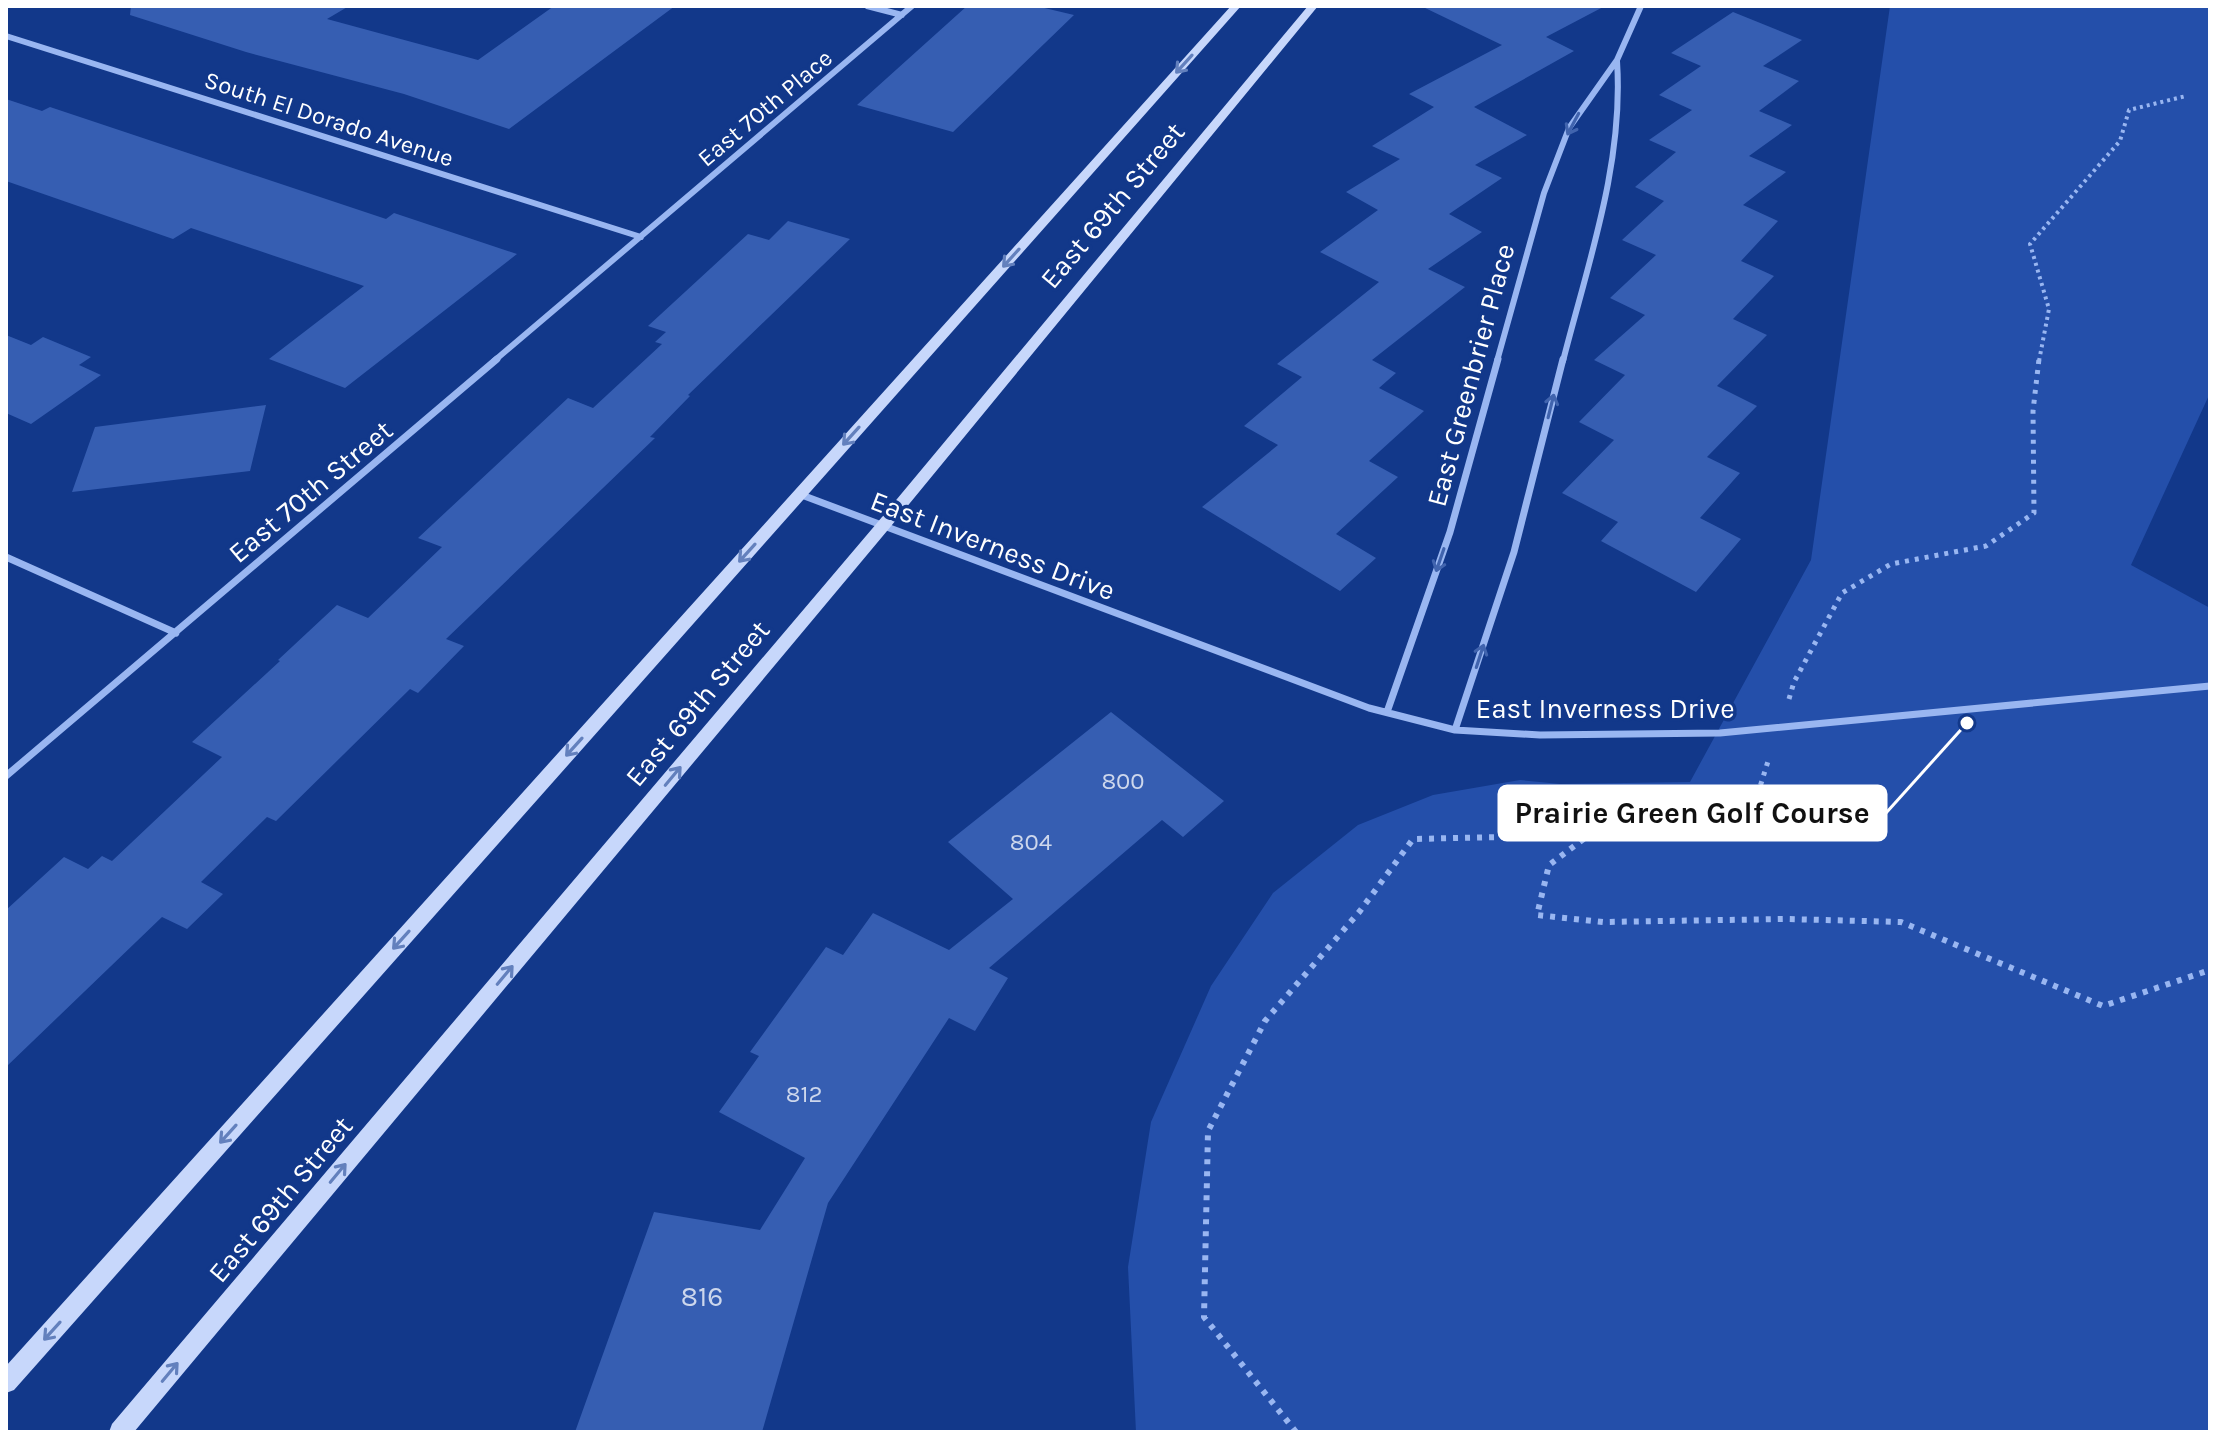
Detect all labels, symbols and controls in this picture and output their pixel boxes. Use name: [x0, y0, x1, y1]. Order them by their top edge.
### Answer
street label: East 70th Place: [692, 44, 838, 172]
one-way arrow: [1175, 54, 1193, 74]
street label: South El Dorado Avenue: [201, 65, 457, 173]
one-way arrow: [1564, 112, 1580, 136]
street label: East 69th Street: [1033, 116, 1191, 295]
street label: East Greenbrier Place: [1420, 240, 1521, 510]
one-way arrow: [1002, 247, 1020, 267]
one-way arrow: [1545, 393, 1560, 419]
street label: East 70th Street: [222, 413, 399, 570]
one-way arrow: [843, 425, 861, 445]
street label: East Inverness Drive: [866, 484, 1120, 607]
one-way arrow: [739, 542, 757, 562]
one-way arrow: [1432, 547, 1446, 572]
street label: East 69th Street: [618, 614, 776, 793]
one-way arrow: [1473, 643, 1488, 668]
street label: East Inverness Drive: [1475, 692, 1735, 725]
one-way arrow: [565, 736, 583, 756]
one-way arrow: [664, 766, 682, 786]
house number: 800: [1101, 767, 1145, 795]
callout: Prairie Green Golf Course: [1499, 786, 1886, 840]
text: Prairie Green Golf Course: [1514, 795, 1870, 831]
house number: 804: [1010, 828, 1052, 856]
one-way arrow: [392, 930, 410, 950]
one-way arrow: [496, 965, 514, 985]
house number: 812: [786, 1080, 822, 1108]
street label: East 69th Street: [201, 1110, 359, 1289]
one-way arrow: [219, 1124, 237, 1144]
one-way arrow: [329, 1164, 347, 1184]
house number: 816: [681, 1280, 723, 1313]
one-way arrow: [43, 1321, 61, 1341]
one-way arrow: [161, 1363, 179, 1383]

